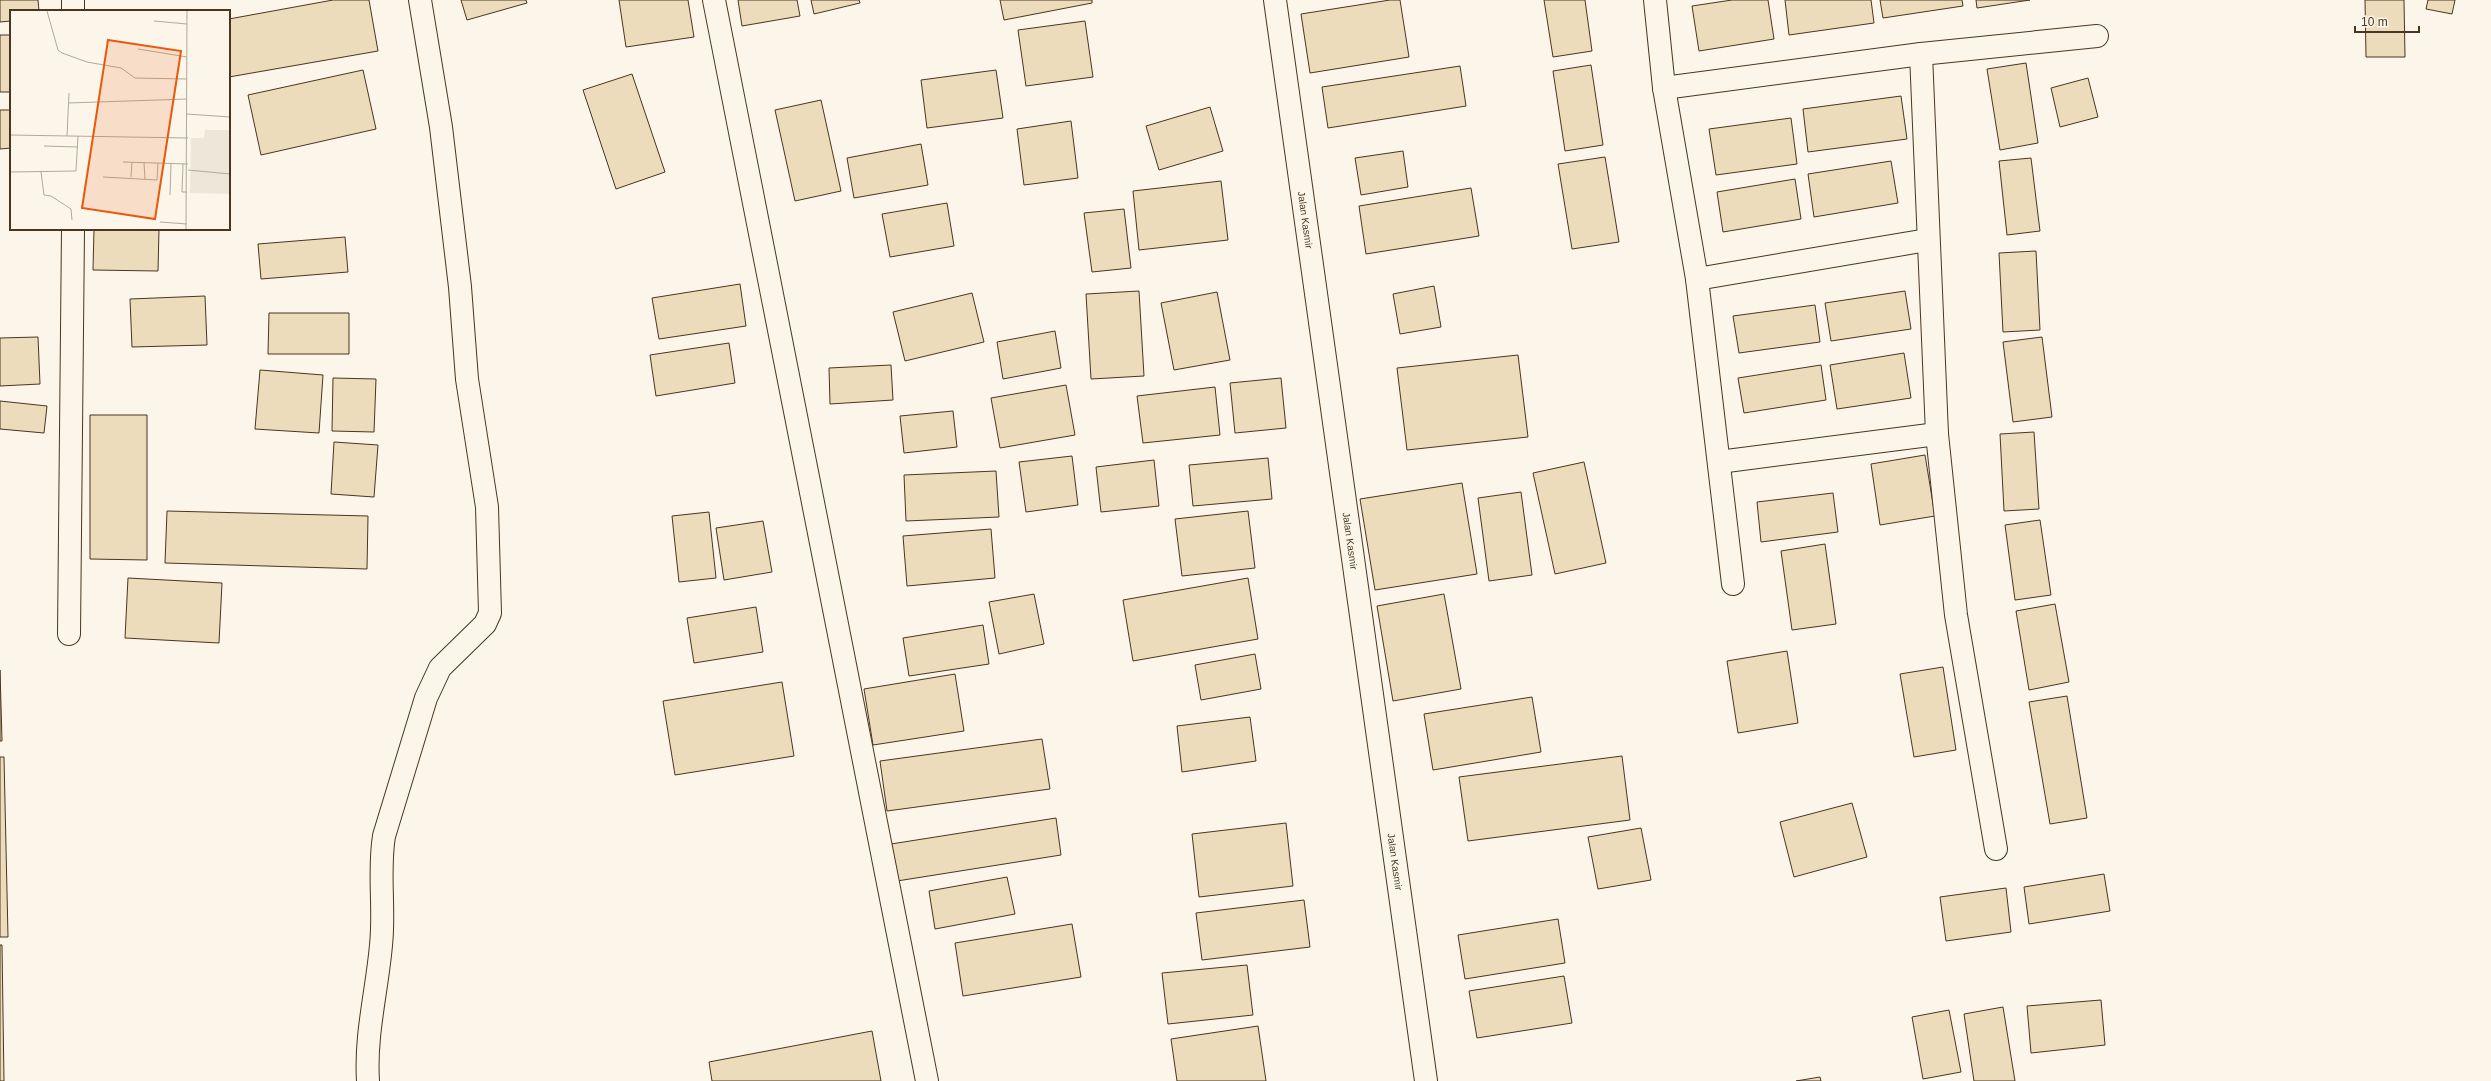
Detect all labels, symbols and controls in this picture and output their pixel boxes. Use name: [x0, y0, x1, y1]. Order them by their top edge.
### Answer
scale bar: [2355, 8, 2419, 34]
inset map: [10, 10, 230, 230]
text: 10 m: [2361, 15, 2388, 29]
street label: Jalan Kasmir: [1296, 190, 1315, 250]
street label: Jalan Kasmir: [1341, 511, 1360, 571]
street label: Jalan Kasmir: [1386, 832, 1405, 892]

